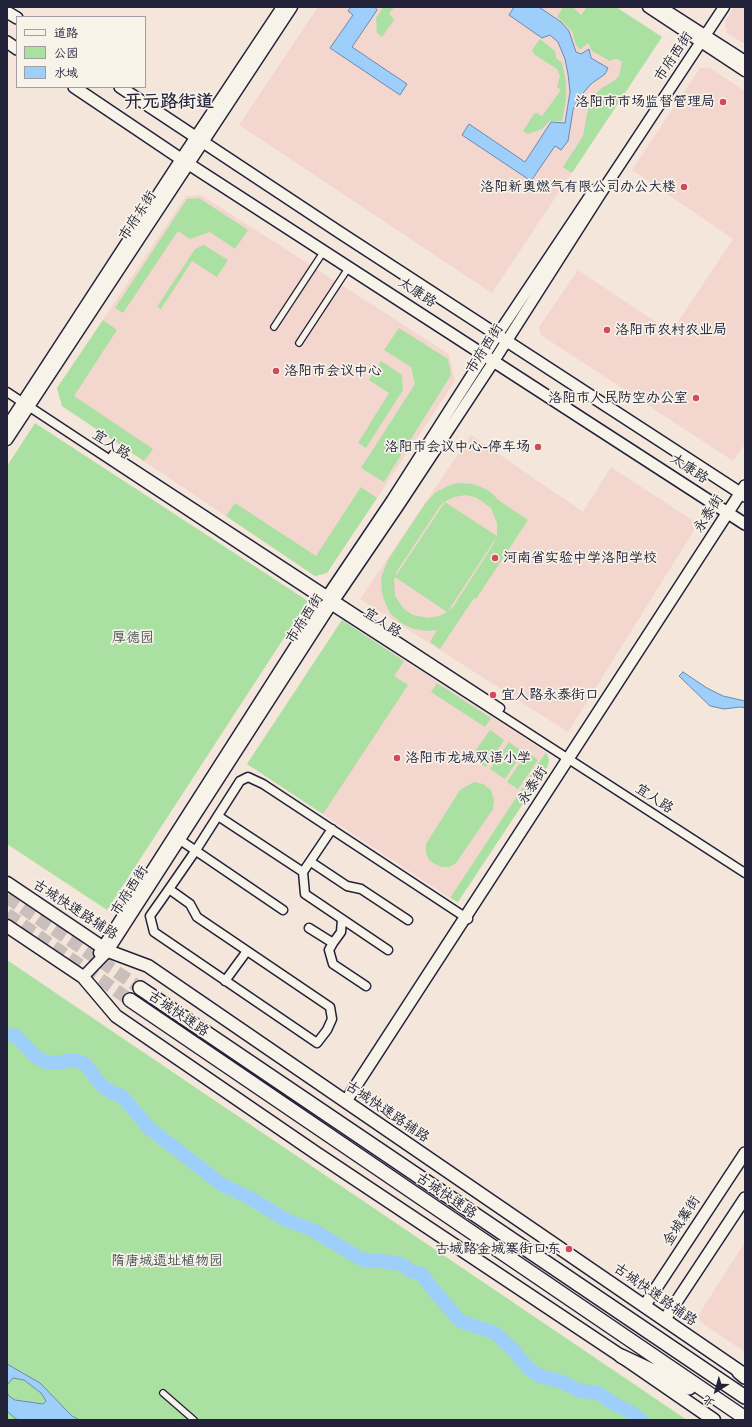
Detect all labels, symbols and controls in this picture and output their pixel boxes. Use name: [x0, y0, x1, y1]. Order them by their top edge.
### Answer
legend: [16, 16, 146, 88]
text: 道路: [54, 26, 78, 40]
street label: 市府西街: [651, 29, 697, 85]
text: 公园: [54, 46, 78, 60]
text: 水域: [54, 66, 78, 80]
district label: 开元路街道: [124, 91, 214, 113]
place label: 洛阳市市场监督管理局: [575, 94, 715, 110]
marker: 洛阳市市场监督管理局: [718, 97, 728, 107]
place label: 洛阳新奥燃气有限公司办公大楼: [480, 179, 676, 195]
marker: 洛阳新奥燃气有限公司办公大楼: [679, 182, 689, 192]
street label: 市府东街: [116, 188, 160, 244]
street label: 太康路: [395, 275, 439, 311]
street label: 市府西街: [463, 321, 507, 377]
place label: 洛阳市农村农业局: [615, 322, 727, 338]
marker: 洛阳市农村农业局: [602, 325, 612, 335]
place label: 洛阳市会议中心: [284, 363, 382, 379]
marker: 洛阳市会议中心: [271, 366, 281, 376]
place label: 洛阳市人民防空办公室: [548, 390, 688, 406]
marker: 洛阳市人民防空办公室: [691, 393, 701, 403]
street label: 宜人路: [89, 427, 133, 463]
place label: 洛阳市会议中心-停车场: [384, 439, 530, 455]
marker: 洛阳市会议中心-停车场: [533, 442, 543, 452]
street label: 太康路: [667, 451, 711, 487]
street label: 永泰街: [691, 492, 727, 536]
place label: 河南省实验中学洛阳学校: [503, 550, 657, 566]
marker: 河南省实验中学洛阳学校: [490, 553, 500, 563]
street label: 市府西街: [283, 591, 327, 647]
street label: 宜人路: [360, 605, 404, 641]
park label: 厚德园: [112, 630, 154, 646]
place label: 宜人路永泰街口: [501, 687, 599, 703]
marker: 宜人路永泰街口: [488, 690, 498, 700]
place label: 洛阳市龙城双语小学: [405, 750, 531, 766]
marker: 洛阳市龙城双语小学: [392, 753, 402, 763]
street label: 永泰街: [515, 764, 551, 808]
street label: 宜人路: [632, 781, 676, 817]
street label: 市府西街: [108, 863, 152, 919]
street label: 古城快速路辅路: [29, 876, 121, 944]
street label: 古城快速路: [144, 987, 212, 1041]
street label: 古城快速路辅路: [342, 1078, 432, 1146]
street label: 古城快速路: [412, 1169, 480, 1223]
street label: 金城寨街: [660, 1193, 704, 1249]
place label: 古城路金城寨街口东: [435, 1241, 561, 1257]
marker: 古城路金城寨街口东: [564, 1244, 574, 1254]
park label: 隋唐城遗址植物园: [111, 1253, 223, 1269]
street label: 古城快速路辅路: [610, 1260, 700, 1330]
north arrow: [696, 1371, 736, 1411]
text: 北: [700, 1392, 717, 1409]

